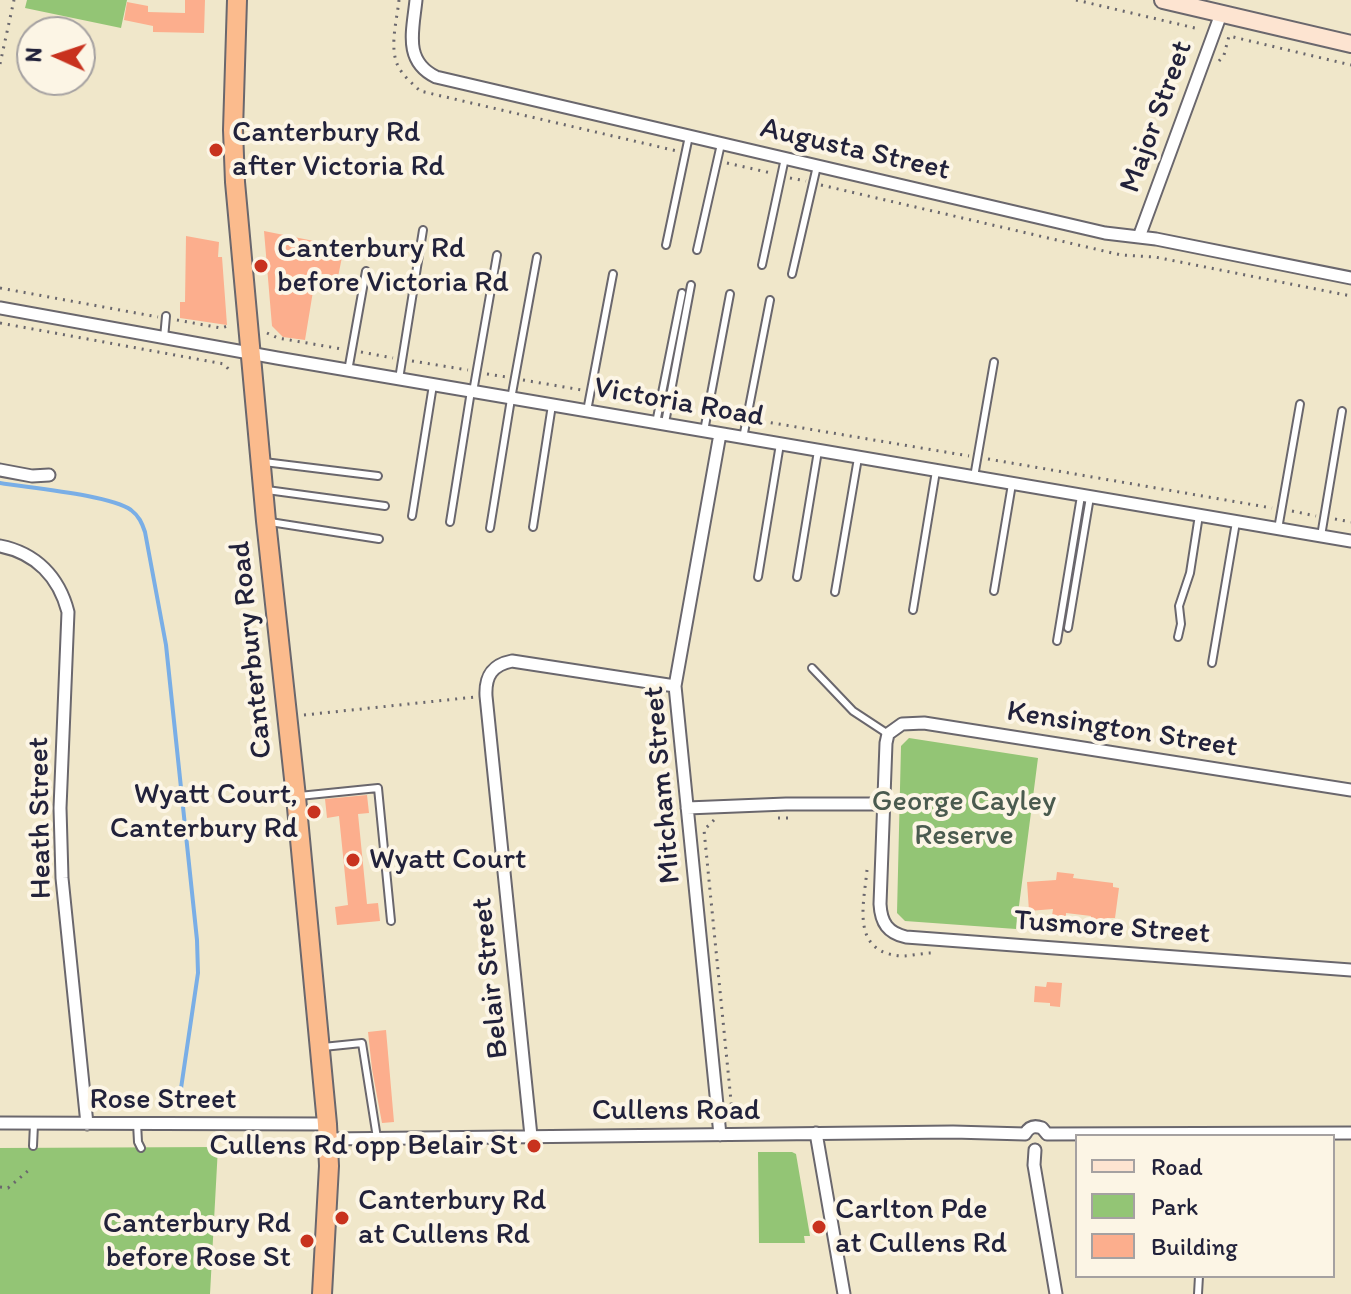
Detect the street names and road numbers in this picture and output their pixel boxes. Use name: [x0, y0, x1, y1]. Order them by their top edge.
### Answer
street label: Major Street: [1113, 36, 1201, 198]
street label: Augusta Street: [757, 111, 953, 189]
street label: Victoria Road: [591, 370, 767, 436]
street label: Canterbury Road: [223, 540, 281, 760]
street label: Mitcham Street: [636, 685, 690, 885]
street label: Kensington Street: [1004, 694, 1240, 766]
street label: Heath Street: [22, 736, 60, 900]
street label: Belair Street: [465, 896, 517, 1060]
street label: Tusmore Street: [1013, 903, 1211, 953]
street label: Rose Street: [90, 1082, 236, 1118]
street label: Cullens Road: [592, 1093, 760, 1129]

